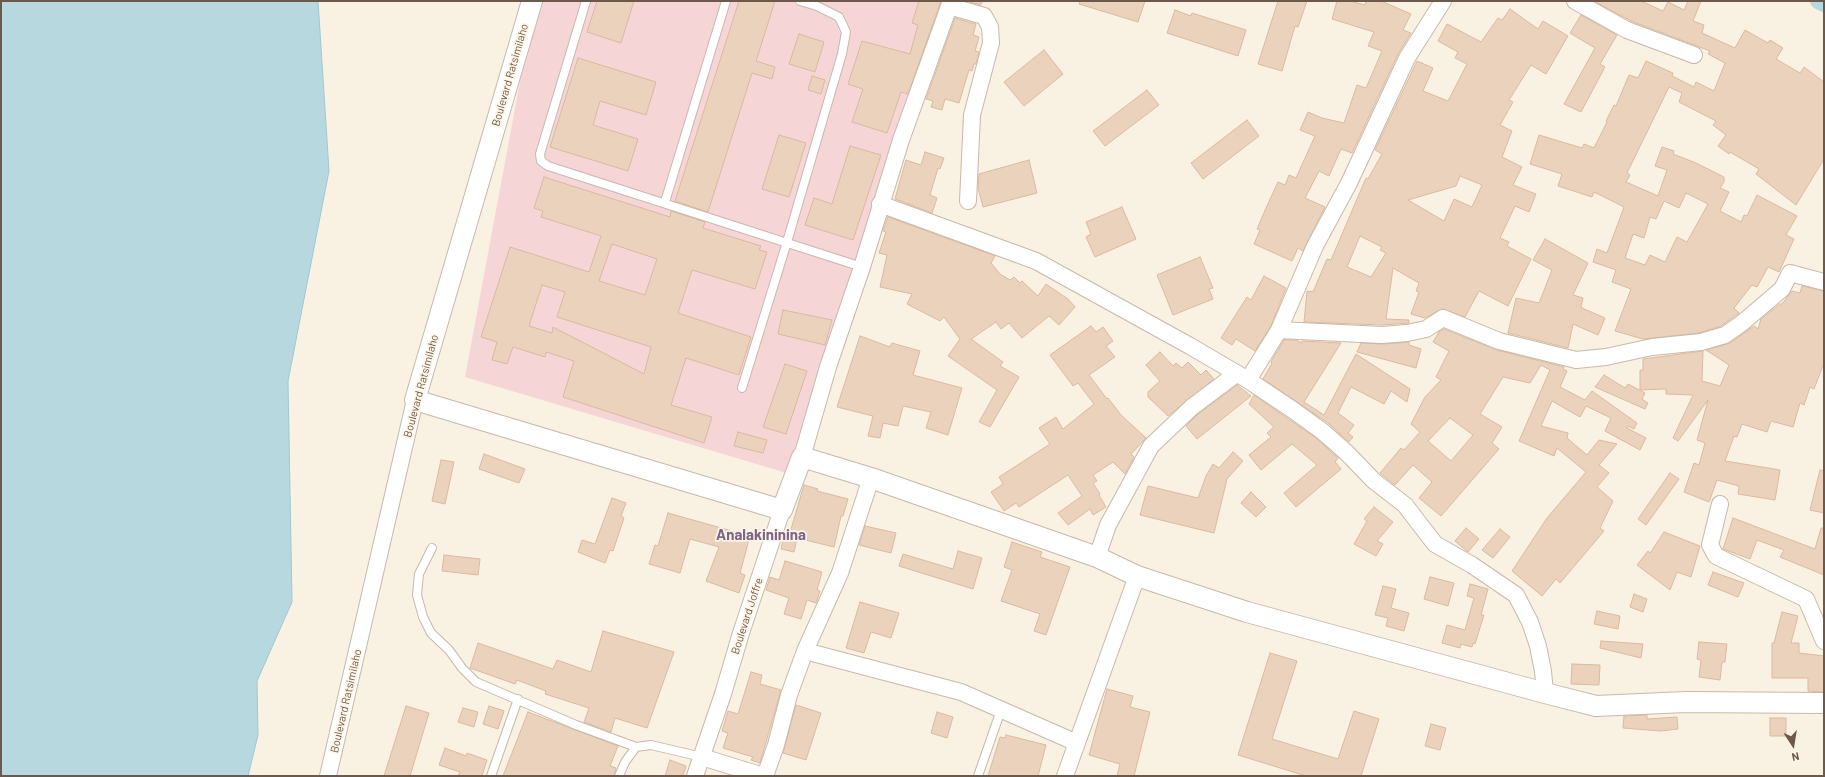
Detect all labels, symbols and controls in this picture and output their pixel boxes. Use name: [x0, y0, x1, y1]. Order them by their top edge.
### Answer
street label: Boulevard Ratsimilaho: [489, 22, 531, 128]
street label: Boulevard Ratsimilaho: [401, 333, 441, 439]
district label: Analakininina: [716, 526, 806, 544]
street label: Boulevard Joffre: [728, 576, 766, 656]
street label: Boulevard Ratsimilaho: [328, 648, 364, 754]
north arrow: [1773, 725, 1813, 765]
text: N: [1791, 750, 1801, 764]

